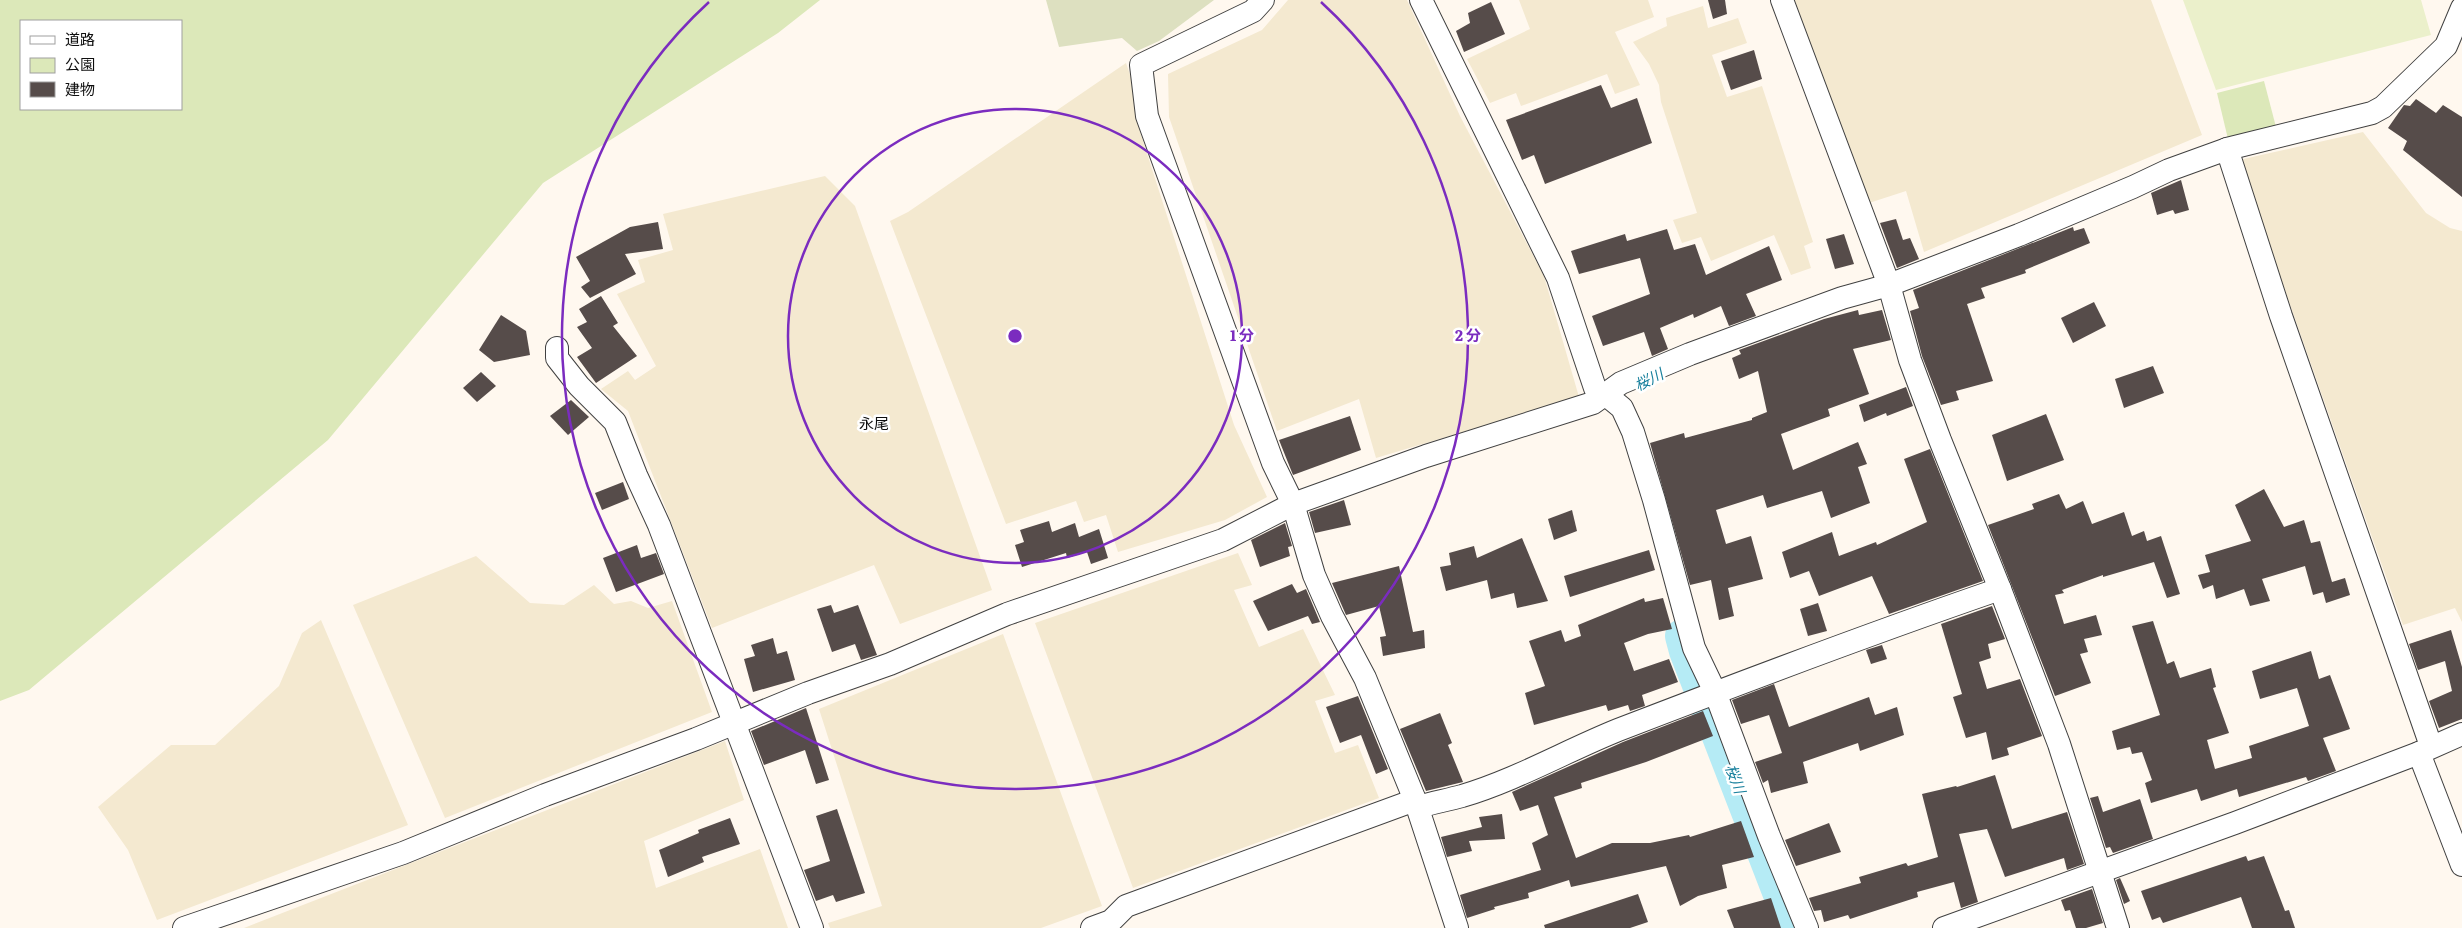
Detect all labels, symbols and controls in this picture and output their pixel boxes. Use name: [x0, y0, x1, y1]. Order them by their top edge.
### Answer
legend: [20, 20, 182, 110]
text: 道路: [65, 27, 95, 50]
text: 公園: [65, 52, 95, 75]
text: 建物: [65, 77, 95, 100]
text: 1 分: [1230, 323, 1254, 346]
text: 2 分: [1455, 323, 1481, 346]
centre of rings: [1006, 327, 1024, 345]
water label: 桜川: [1630, 361, 1669, 396]
district label: 永尾: [859, 411, 889, 434]
water label: 桜川: [1720, 760, 1753, 798]

